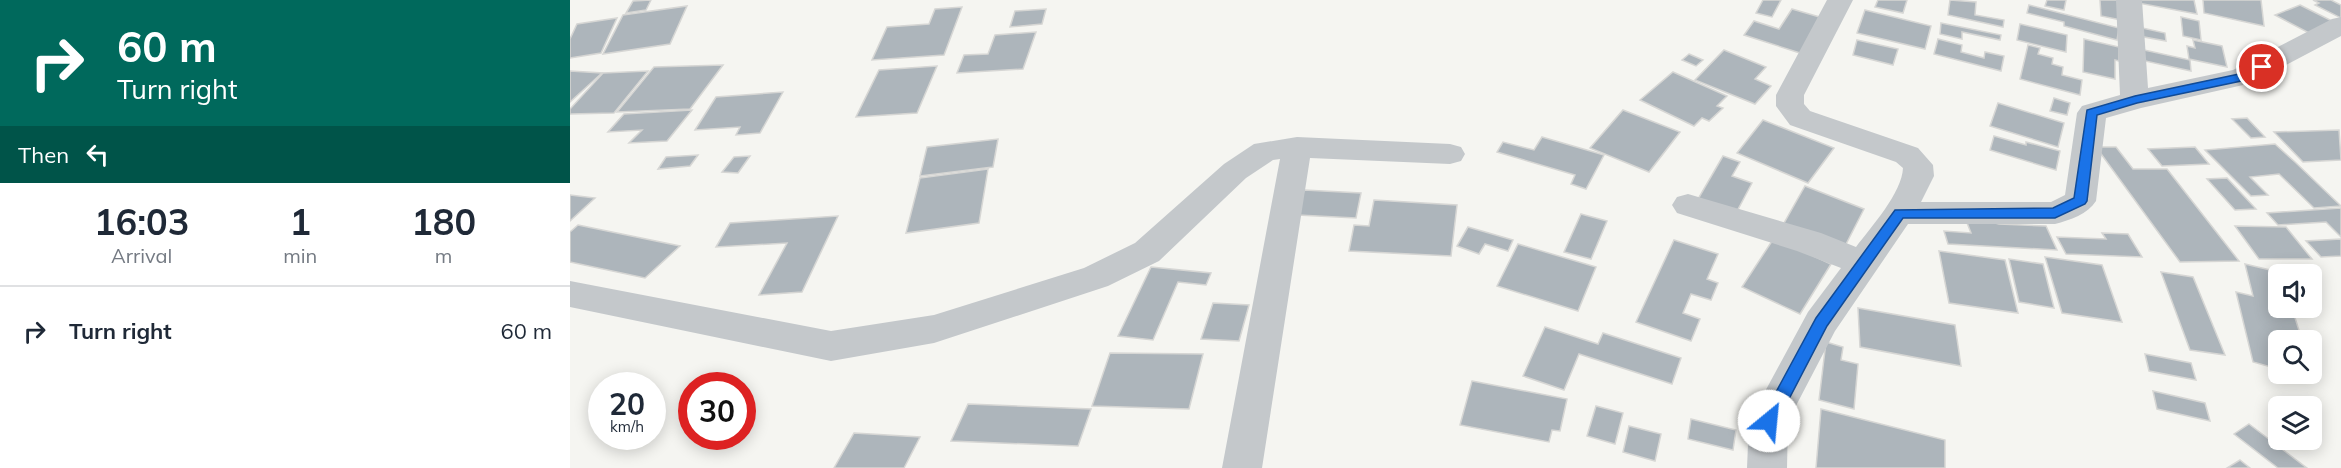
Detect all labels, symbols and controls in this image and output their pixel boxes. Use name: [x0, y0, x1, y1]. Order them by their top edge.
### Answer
text: 60 m: [117, 20, 217, 73]
icon: right: [18, 24, 96, 102]
pin: [2236, 41, 2287, 92]
icon: arrive: [2245, 50, 2278, 83]
text: Turn right: [117, 72, 237, 106]
icon: left: [81, 138, 114, 171]
text: Then: [18, 141, 69, 169]
text: 16:03: [94, 199, 189, 244]
text: 1: [289, 199, 311, 244]
text: 180: [411, 199, 476, 244]
text: Arrival: [111, 243, 172, 268]
text: min: [283, 243, 317, 268]
text: m: [435, 243, 452, 268]
map controls: [2268, 264, 2322, 450]
button: sound: [2268, 264, 2322, 318]
icon: right: [18, 315, 51, 348]
text: Turn right: [69, 317, 172, 345]
text: 60 m: [501, 317, 552, 345]
button: search: [2268, 330, 2322, 384]
speed limit sign: 30: [678, 372, 756, 450]
text: 20: [609, 385, 645, 423]
position arrow: [1737, 389, 1801, 453]
button: layers: [2268, 396, 2322, 450]
text: km/h: [610, 417, 644, 436]

